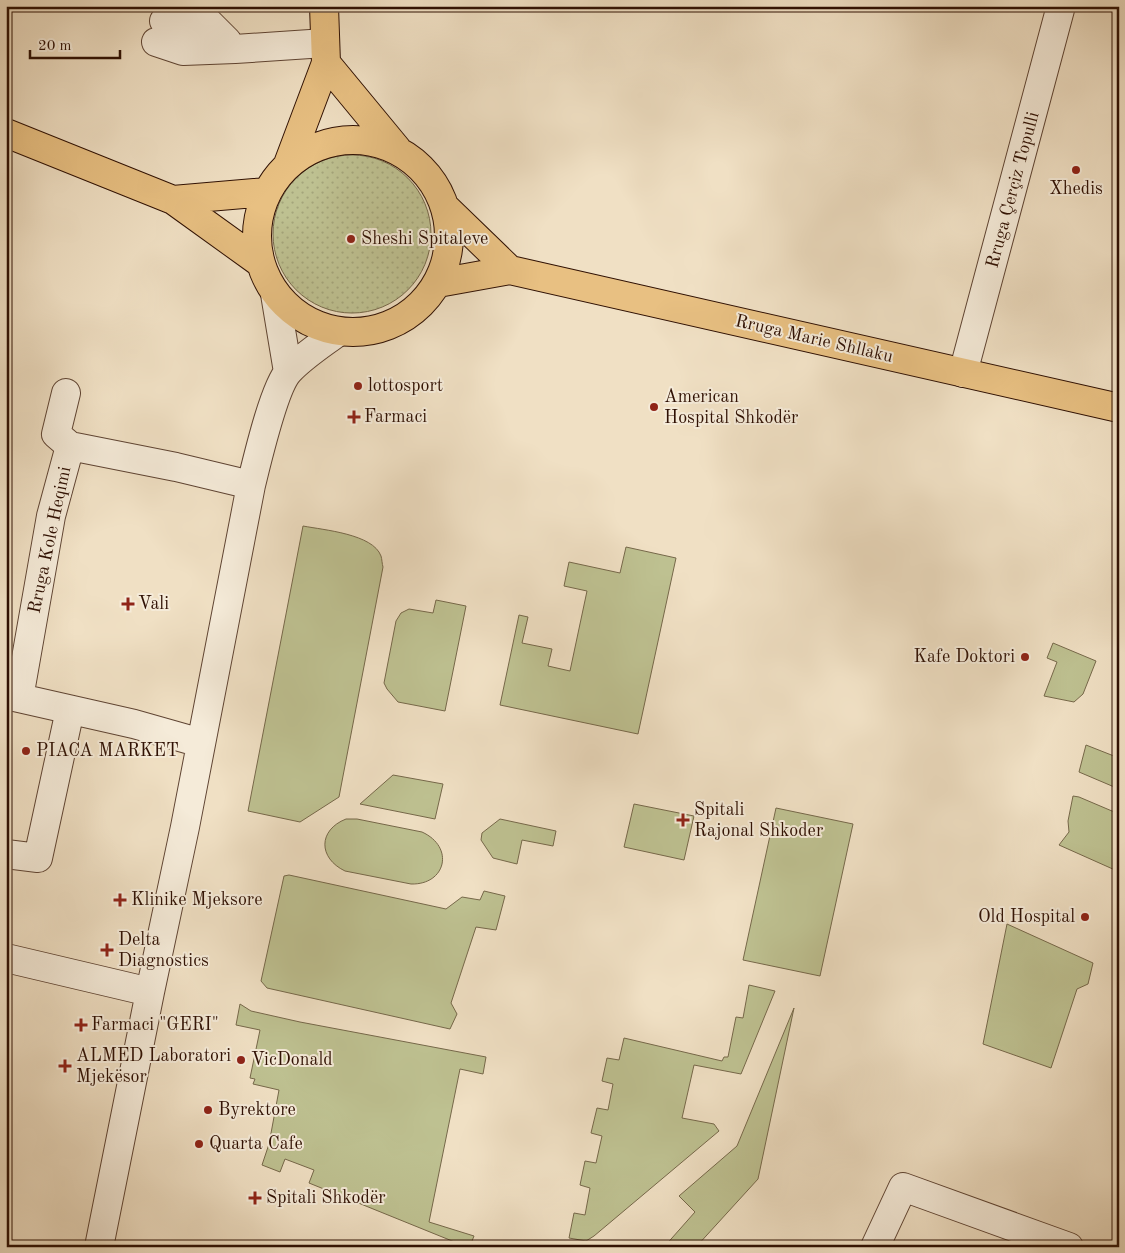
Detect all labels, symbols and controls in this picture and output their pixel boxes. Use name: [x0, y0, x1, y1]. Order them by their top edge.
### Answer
scale bar: [30, 28, 120, 60]
text: 20 m: [38, 39, 72, 54]
street label: Rruga Çerçiz Topulli: [983, 110, 1043, 270]
marker: Xhedis: [1070, 164, 1082, 176]
place label: Xhedis: [1049, 180, 1103, 198]
place label: Sheshi Spitaleve: [361, 230, 488, 248]
marker: Sheshi Spitaleve: [345, 233, 357, 245]
street label: Rruga Marie Shllaku: [733, 312, 895, 366]
place label: lottosport: [368, 377, 443, 395]
marker: lottosport: [352, 380, 364, 392]
place label: American Hospital Shkodër: [664, 388, 799, 427]
marker: American Hospital Shkodër: [648, 401, 660, 413]
place label: Farmaci: [364, 408, 427, 426]
marker: Farmaci: [348, 411, 360, 423]
street label: Rruga Kole Heqimi: [26, 465, 74, 615]
place label: Vali: [138, 595, 169, 613]
marker: Vali: [122, 598, 134, 610]
place label: Kafe Doktori: [913, 648, 1015, 666]
marker: Kafe Doktori: [1019, 651, 1031, 663]
place label: PIACA MARKET: [36, 742, 179, 760]
marker: PIACA MARKET: [20, 745, 32, 757]
place label: Spitali Rajonal Shkoder: [694, 801, 824, 840]
marker: Spitali Rajonal Shkoder: [676, 813, 690, 827]
place label: Klinike Mjeksore: [131, 891, 262, 909]
marker: Klinike Mjeksore: [113, 893, 127, 907]
place label: Old Hospital: [978, 908, 1075, 926]
marker: Old Hospital: [1079, 911, 1091, 923]
place label: Delta Diagnostics: [118, 931, 209, 970]
marker: Delta Diagnostics: [100, 943, 114, 957]
place label: Farmaci "GERI": [91, 1016, 219, 1034]
marker: Farmaci "GERI": [75, 1019, 87, 1031]
place label: ALMED Laboratori Mjekësor: [76, 1047, 231, 1086]
place label: VicDonald: [251, 1051, 333, 1069]
marker: VicDonald: [235, 1054, 247, 1066]
marker: ALMED Laboratori Mjekësor: [58, 1059, 72, 1073]
place label: Byrektore: [218, 1101, 296, 1119]
marker: Byrektore: [202, 1104, 214, 1116]
place label: Quarta Cafe: [209, 1135, 303, 1153]
marker: Quarta Cafe: [193, 1138, 205, 1150]
place label: Spitali Shkodër: [266, 1189, 386, 1207]
marker: Spitali Shkodër: [248, 1191, 262, 1205]

